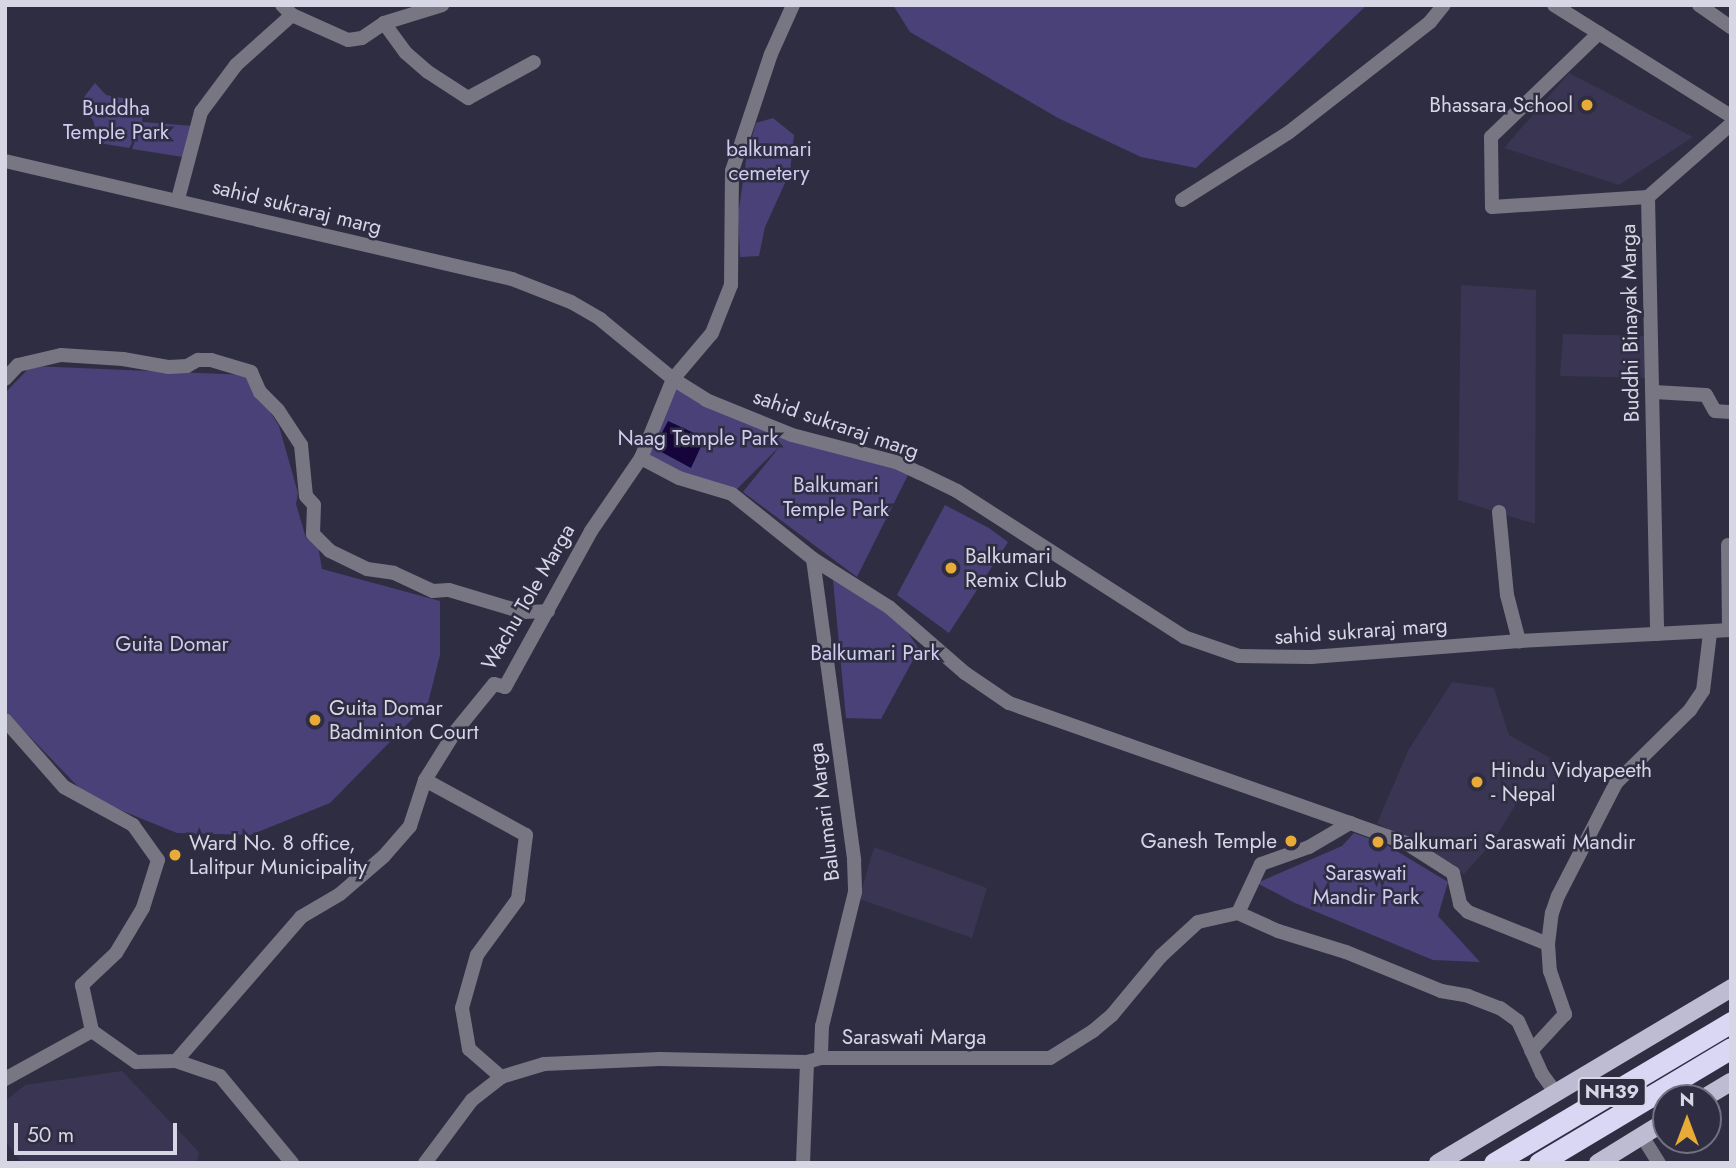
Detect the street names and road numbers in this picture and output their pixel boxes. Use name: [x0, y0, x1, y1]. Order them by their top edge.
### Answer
street label: sahid sukraraj marg: [210, 174, 384, 240]
street label: Buddhi Binayak Marga: [1616, 223, 1644, 423]
street label: sahid sukraraj marg: [750, 384, 922, 464]
street label: Wachu Tole Marga: [476, 520, 580, 674]
street label: sahid sukraraj marg: [1274, 612, 1448, 650]
street label: Balumari Marga: [803, 741, 845, 883]
street label: Saraswati Marga: [842, 1024, 986, 1050]
road number: NH39: [1577, 1076, 1647, 1108]

